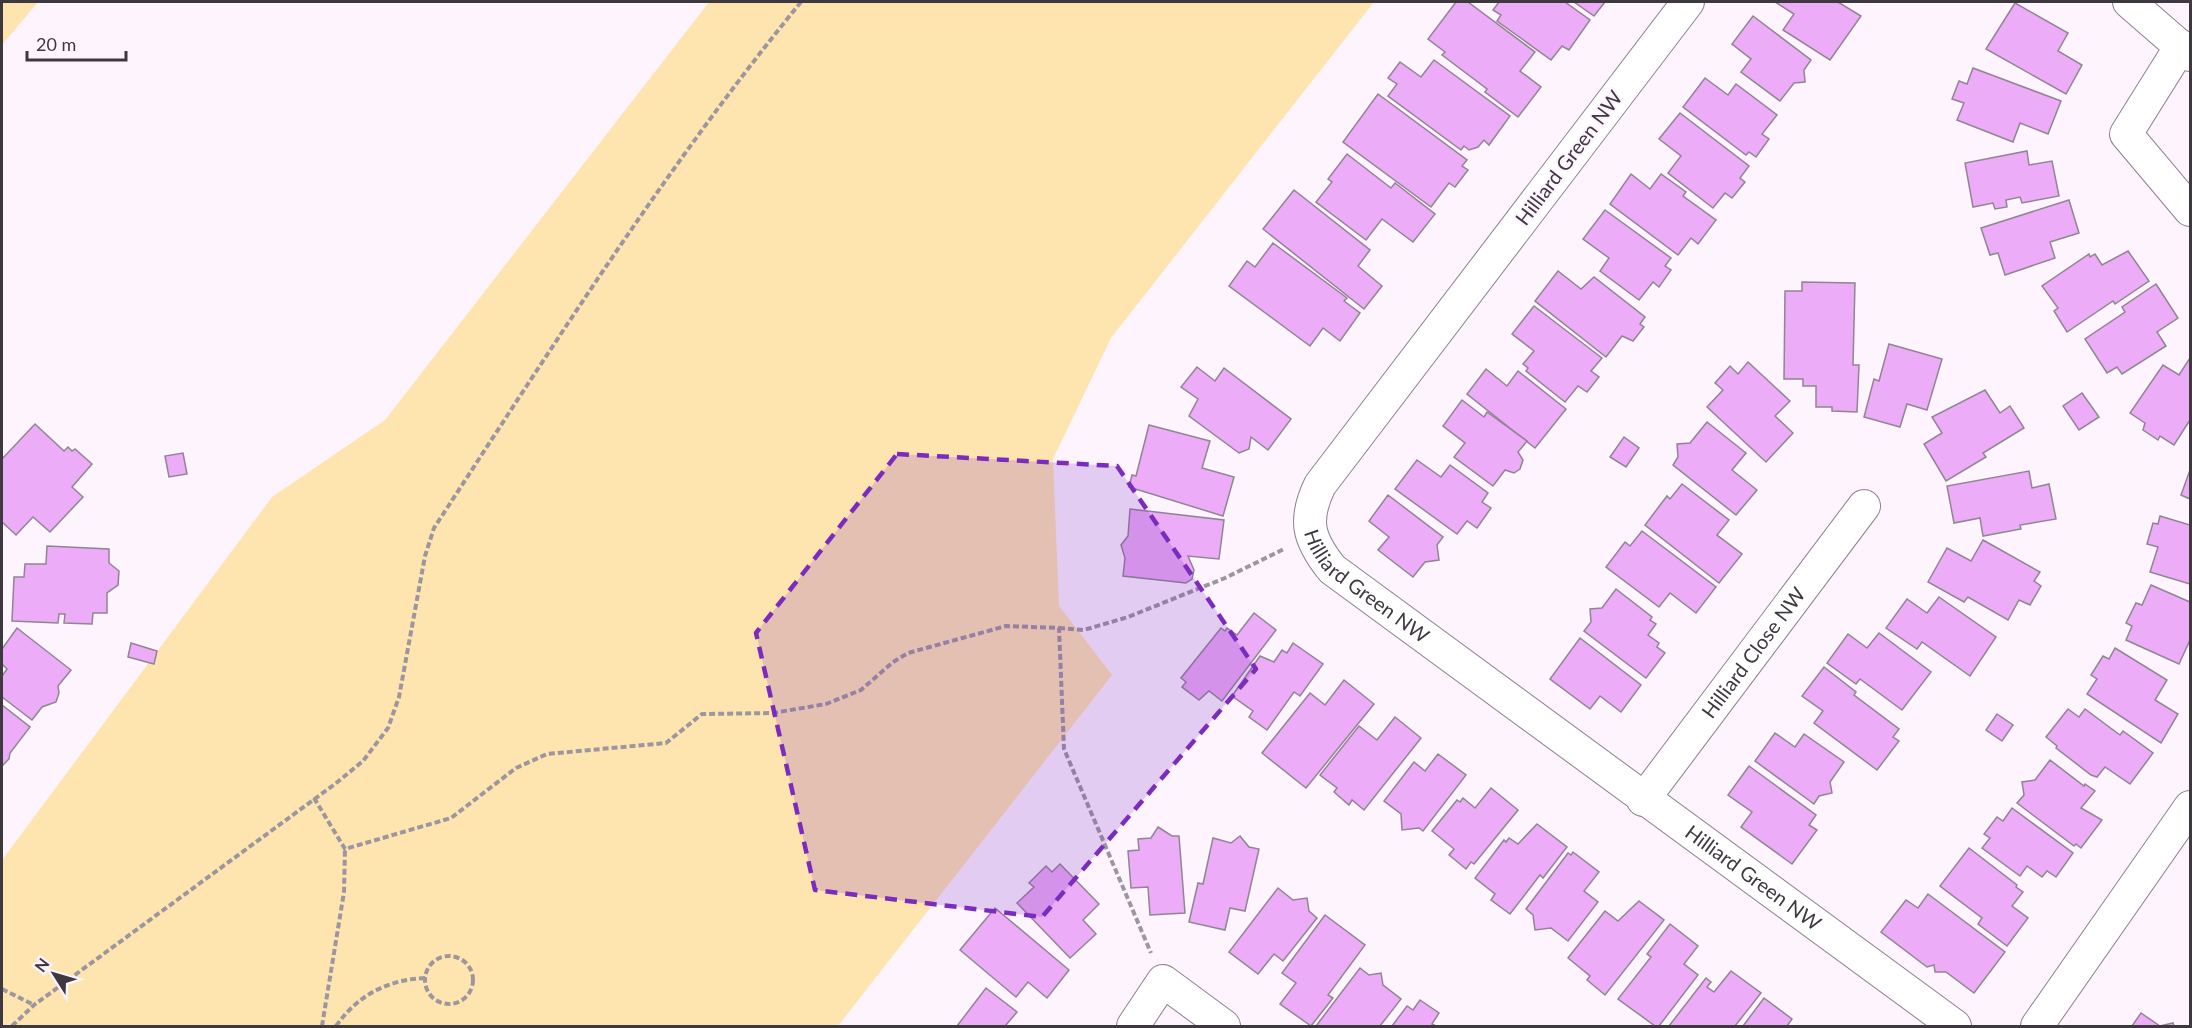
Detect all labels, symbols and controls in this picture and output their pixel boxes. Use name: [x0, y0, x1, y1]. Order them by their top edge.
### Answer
scale bar: [27, 24, 126, 62]
text: 20 m: [36, 33, 76, 55]
street label: Hilliard Green NW: [1510, 85, 1627, 229]
street label: Hilliard Green NW: [1300, 526, 1435, 647]
street label: Hilliard Close NW: [1696, 582, 1810, 722]
street label: Hilliard Green NW: [1681, 819, 1826, 935]
north arrow: [24, 944, 84, 1004]
text: N: [30, 954, 53, 975]

